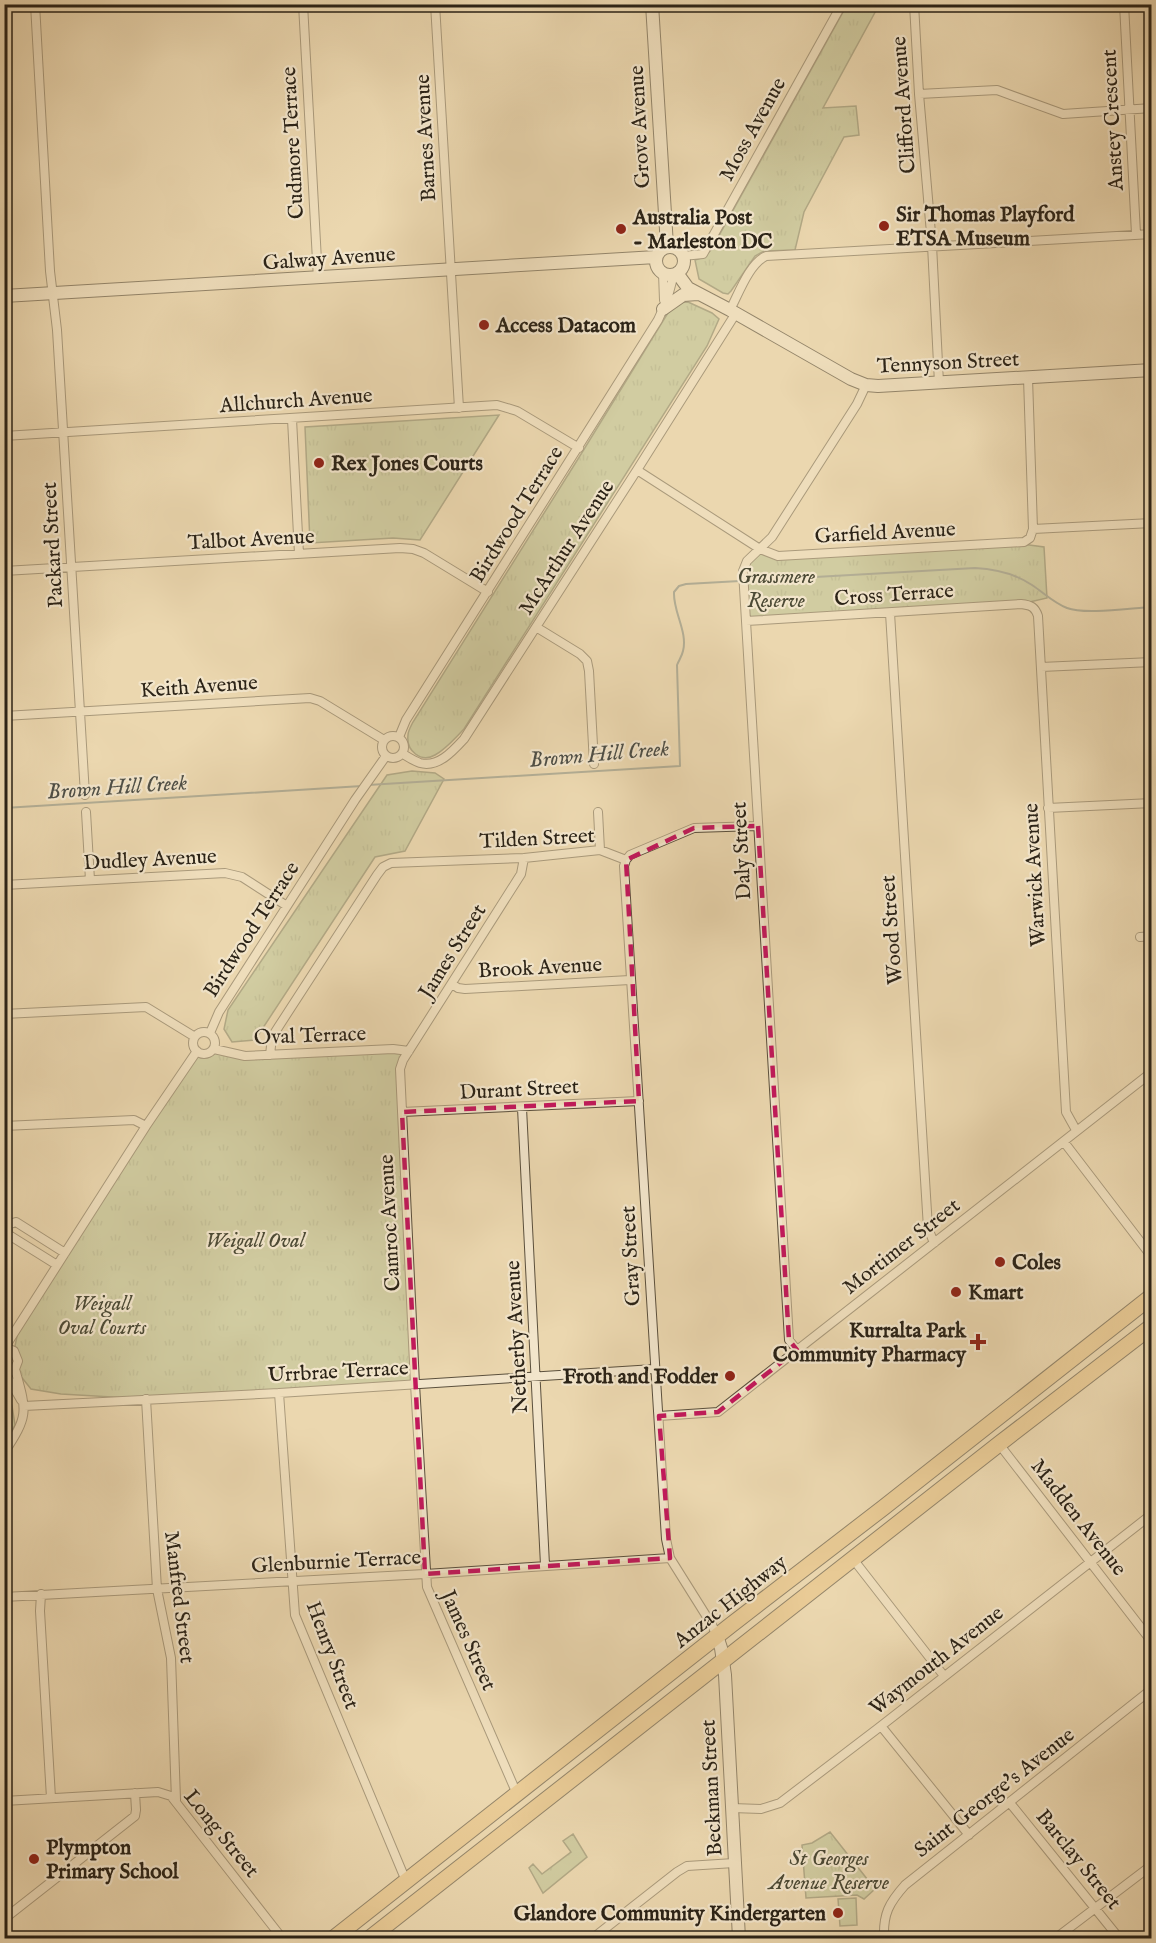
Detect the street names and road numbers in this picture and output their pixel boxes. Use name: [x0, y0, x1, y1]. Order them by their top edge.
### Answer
street label: Clifford Avenue: [886, 35, 923, 175]
street label: Anstey Crescent: [1096, 49, 1131, 192]
street label: Grove Avenue: [624, 64, 657, 189]
street label: Cudmore Terrace: [276, 66, 311, 220]
street label: Barnes Avenue: [410, 73, 443, 202]
street label: Moss Avenue: [714, 73, 793, 186]
street label: Galway Avenue: [262, 241, 397, 278]
street label: Tennyson Street: [876, 346, 1020, 381]
street label: Allchurch Avenue: [218, 383, 374, 420]
street label: Birdwood Terrace: [464, 441, 570, 588]
street label: McArthur Avenue: [513, 475, 621, 621]
street label: Packard Street: [37, 481, 70, 609]
street label: Garfield Avenue: [814, 516, 957, 551]
street label: Talbot Avenue: [187, 524, 316, 557]
street label: Cross Terrace: [834, 578, 955, 613]
street label: Keith Avenue: [140, 670, 259, 705]
street label: Daly Street: [726, 801, 759, 901]
street label: Warwick Avenue: [1018, 802, 1053, 947]
street label: Tilden Street: [479, 823, 595, 856]
street label: Dudley Avenue: [83, 844, 218, 877]
street label: Birdwood Terrace: [198, 857, 306, 1003]
street label: Wood Street: [875, 874, 910, 985]
street label: James Street: [412, 899, 493, 1006]
street label: Brook Avenue: [477, 952, 603, 985]
street label: Oval Terrace: [253, 1021, 367, 1052]
street label: Durant Street: [459, 1074, 580, 1107]
street label: Camroc Avenue: [373, 1153, 408, 1292]
street label: Mortimer Street: [838, 1193, 966, 1301]
street label: Gray Street: [615, 1205, 648, 1307]
street label: Netherby Avenue: [500, 1259, 535, 1414]
street label: Urrbrae Terrace: [267, 1355, 410, 1390]
street label: Madden Avenue: [1024, 1454, 1132, 1582]
street label: Manfred Street: [157, 1530, 200, 1665]
street label: Glenburnie Terrace: [250, 1545, 422, 1580]
street label: Anzac Highway: [668, 1549, 794, 1656]
street label: James Street: [433, 1584, 502, 1695]
street label: Henry Street: [299, 1598, 365, 1713]
street label: Waymouth Avenue: [864, 1600, 1010, 1722]
street label: Beckman Street: [695, 1719, 730, 1857]
street label: Saint George's Avenue: [909, 1722, 1081, 1864]
street label: Long Street: [177, 1784, 265, 1884]
street label: Barclay Street: [1029, 1804, 1127, 1916]

